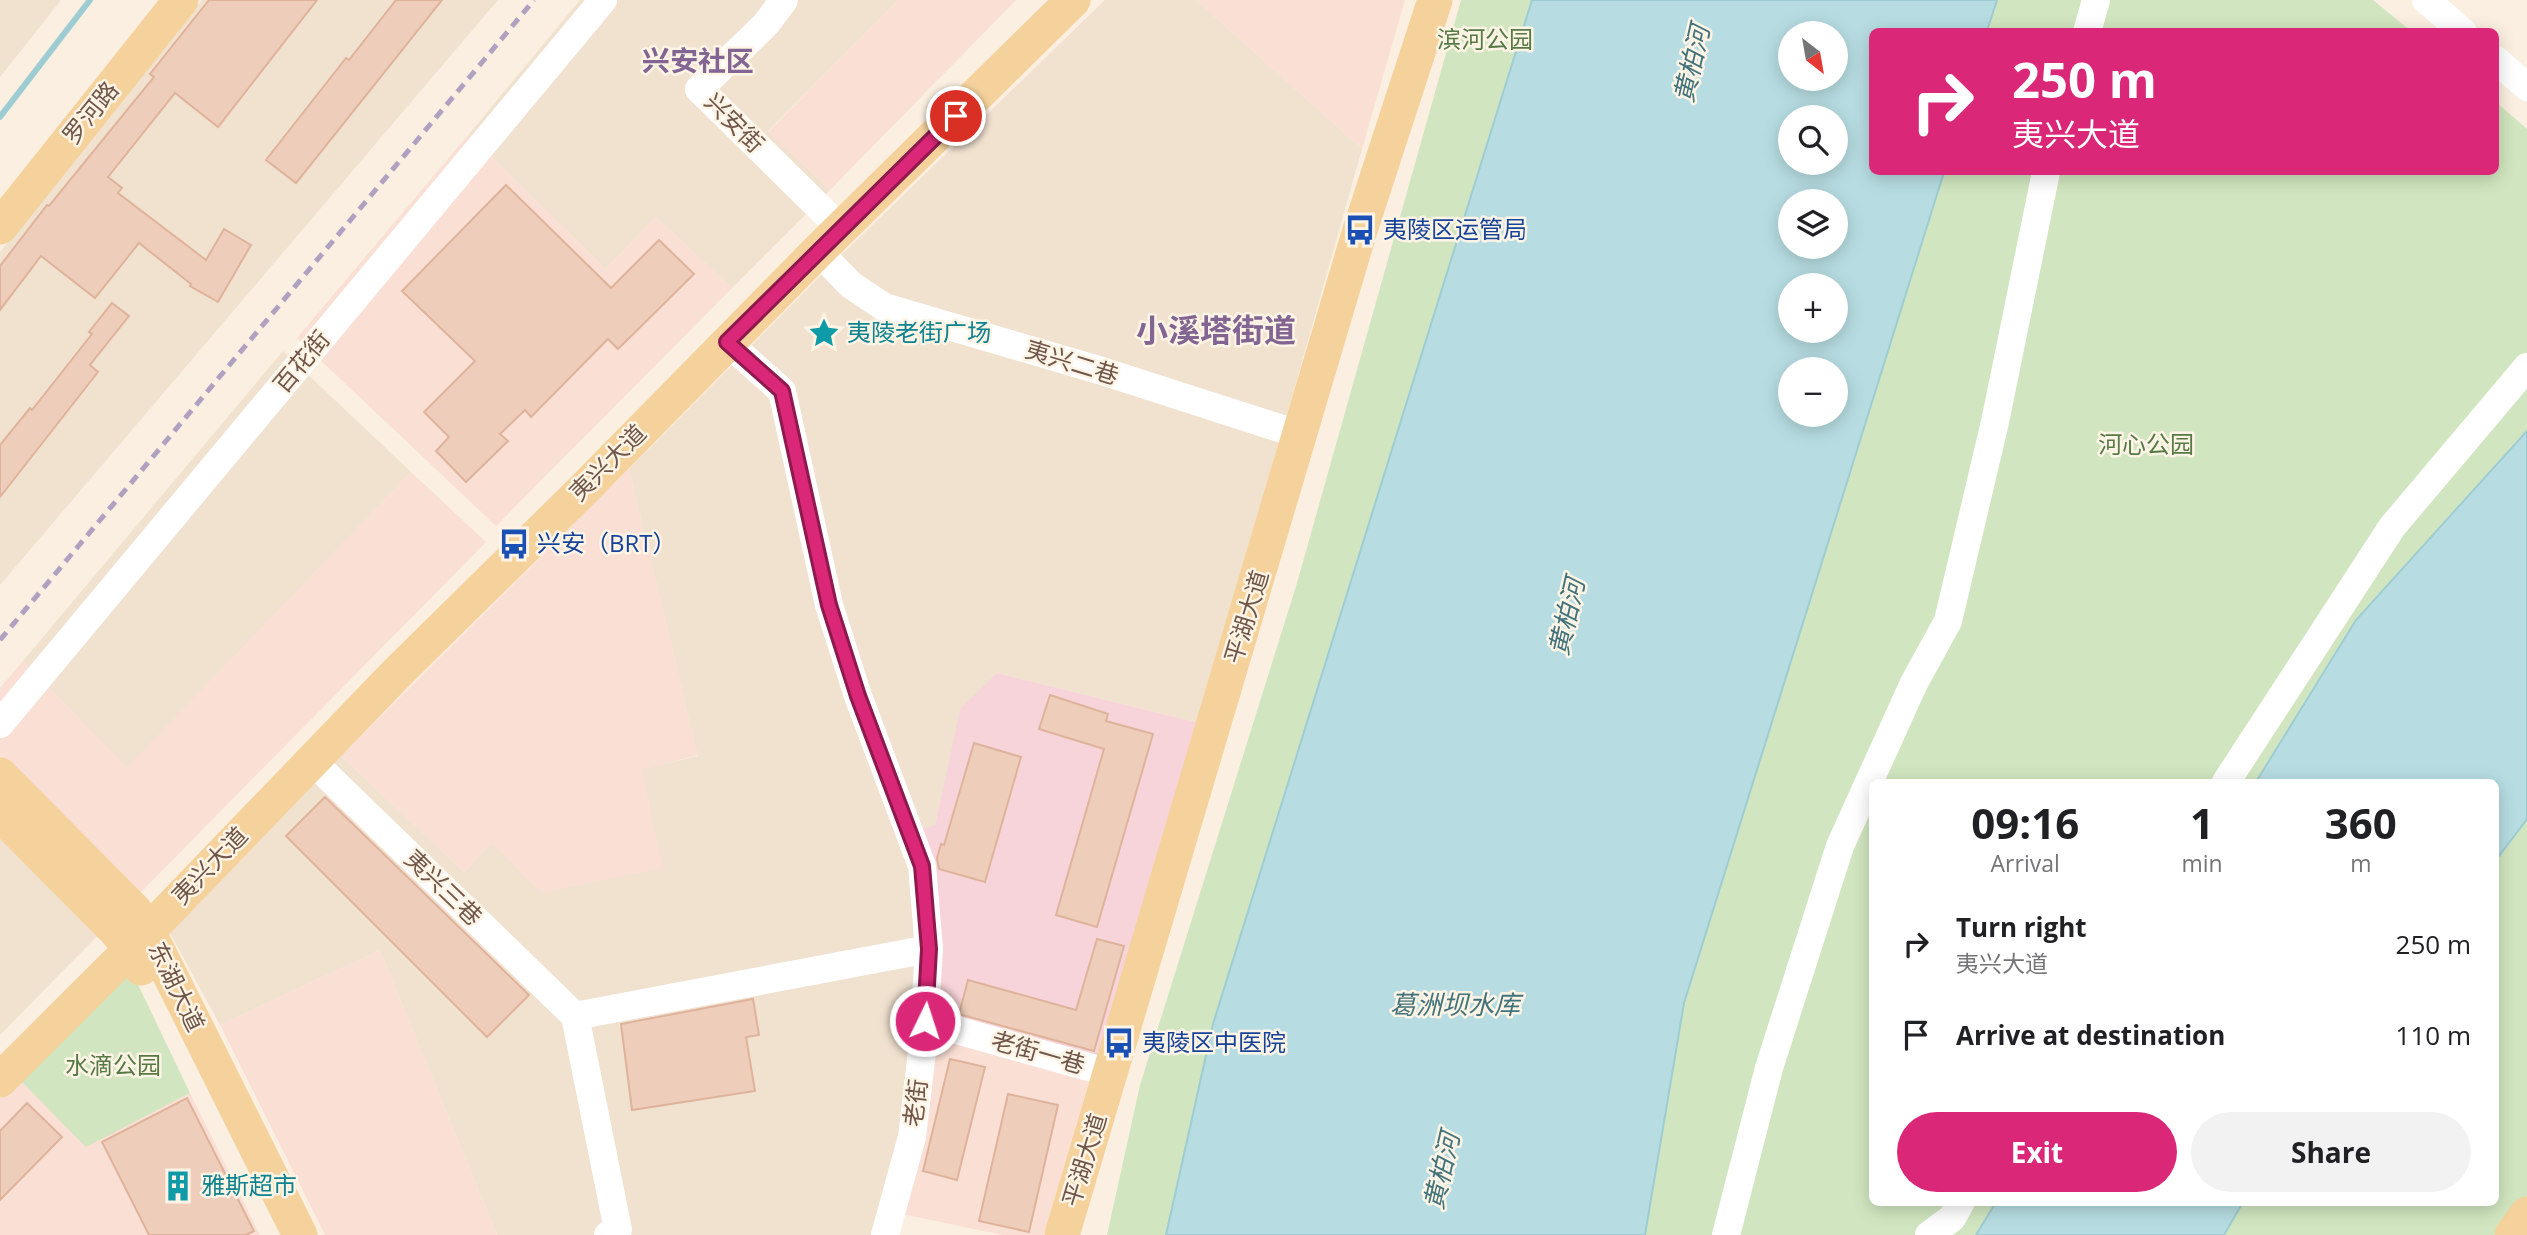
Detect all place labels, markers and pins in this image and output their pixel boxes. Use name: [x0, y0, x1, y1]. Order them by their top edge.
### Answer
pin: [926, 86, 986, 146]
place label: 夷陵区运管局: [1383, 212, 1527, 245]
bus stop icon: 夷陵区运管局: [1343, 213, 1377, 247]
place label: 夷陵老街广场: [847, 315, 991, 348]
place icon: 夷陵老街广场: [807, 316, 841, 350]
place label: 兴安（BRT）: [537, 526, 677, 559]
bus stop icon: 兴安（BRT）: [497, 527, 531, 561]
place label: 夷陵区中医院: [1142, 1025, 1286, 1058]
bus stop icon: 夷陵区中医院: [1102, 1026, 1136, 1060]
place label: 雅斯超市: [201, 1168, 297, 1201]
building icon: 雅斯超市: [161, 1169, 195, 1203]

